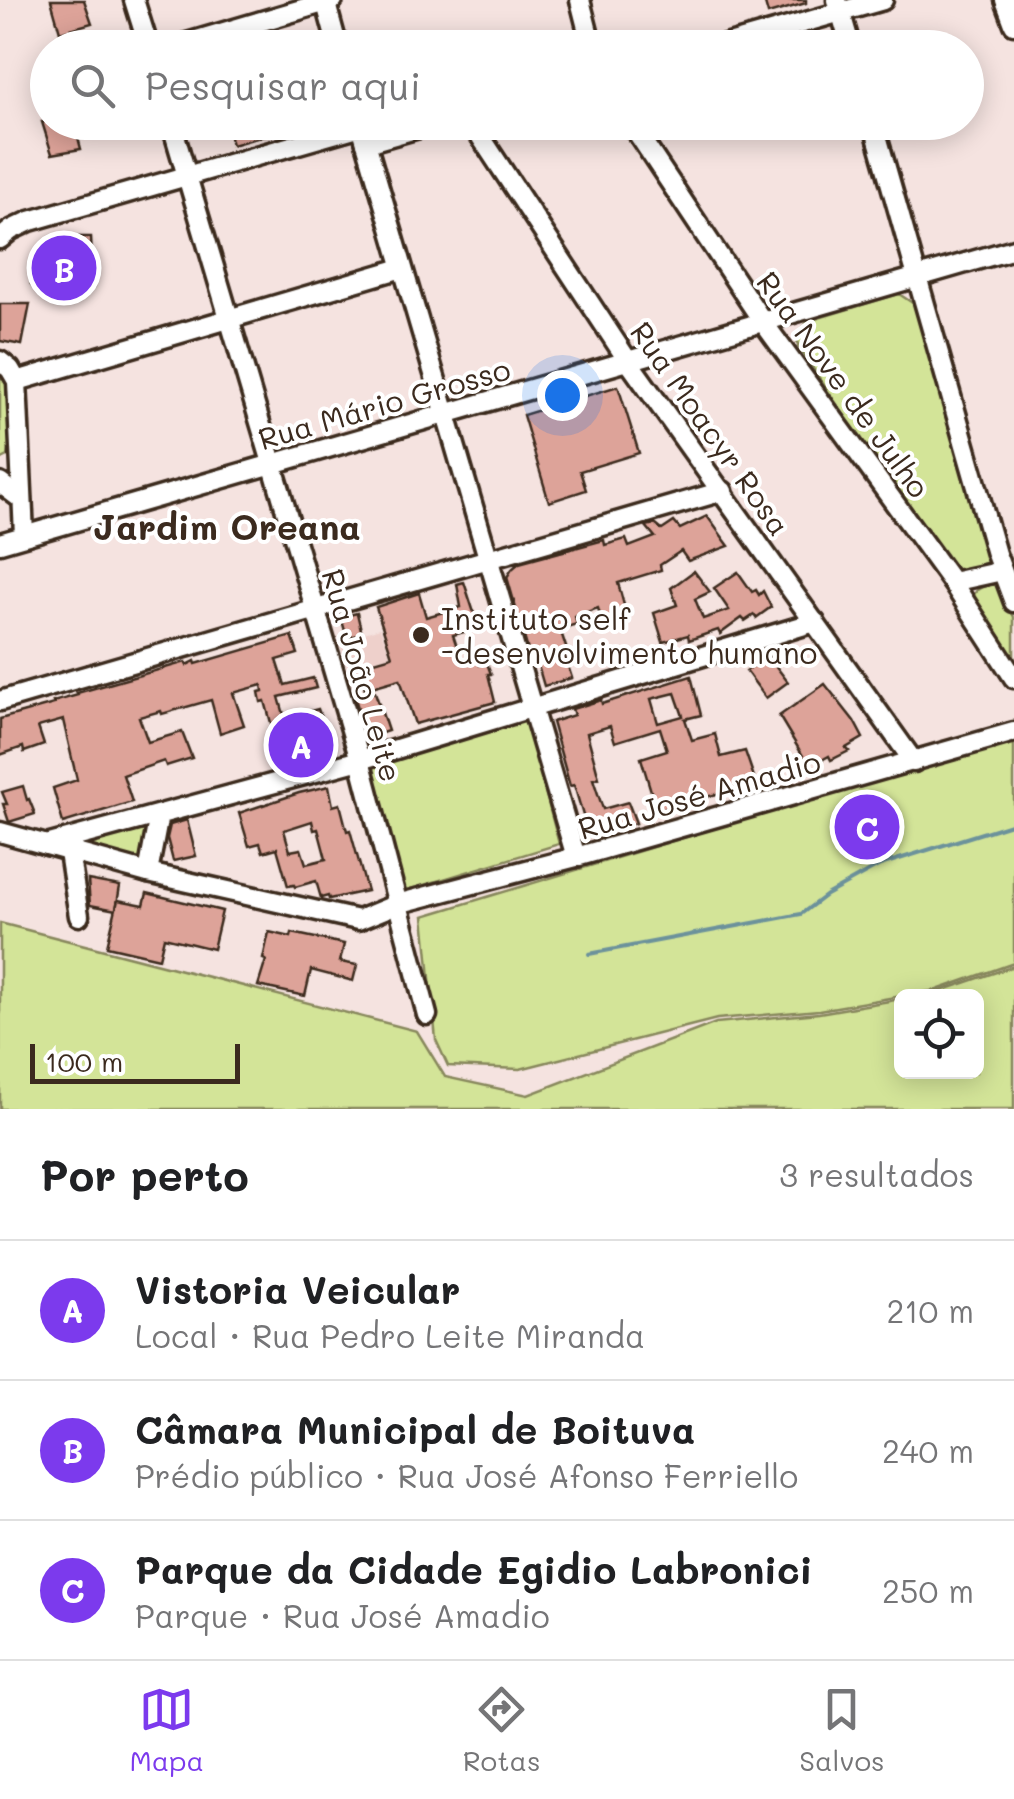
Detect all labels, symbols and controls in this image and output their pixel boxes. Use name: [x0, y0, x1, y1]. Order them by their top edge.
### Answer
search box: [30, 30, 984, 140]
icon: search: [65, 58, 120, 113]
text: Pesquisar aqui: [145, 60, 421, 110]
pin: B: [32, 230, 96, 306]
street label: Rua Nove de Julho: [748, 263, 940, 505]
street label: Rua Moacyr Rosa: [622, 313, 800, 543]
street label: Rua Mário Grosso: [253, 348, 515, 458]
your location: [537, 370, 588, 421]
district label: Jardim Oreana: [93, 503, 361, 549]
street label: Rua João Leite: [314, 564, 412, 786]
place label: Instituto self -desenvolvimento humano: [441, 598, 817, 672]
marker: Instituto self -desenvolvimento humano: [410, 624, 432, 646]
pin: A: [268, 708, 334, 782]
street label: Rua José Amadio: [573, 740, 825, 848]
pin: C: [834, 790, 900, 864]
map controls: [894, 989, 984, 1079]
button: locate: [894, 989, 984, 1079]
scale bar: [30, 1039, 240, 1084]
text: 100 m: [45, 1043, 123, 1079]
text: Por perto: [40, 1147, 249, 1202]
text: 3 resultados: [779, 1153, 974, 1195]
text: Vistoria Veicular: [135, 1264, 460, 1314]
text: A: [61, 1289, 84, 1331]
text: 210 m: [886, 1289, 974, 1331]
text: Local · Rua Pedro Leite Miranda: [135, 1314, 645, 1356]
text: Câmara Municipal de Boituva: [135, 1404, 695, 1454]
text: B: [62, 1429, 83, 1471]
text: 240 m: [882, 1429, 974, 1471]
text: Prédio público · Rua José Afonso Ferriello: [135, 1454, 798, 1496]
text: Parque da Cidade Egidio Labronici: [135, 1544, 813, 1594]
text: C: [61, 1569, 84, 1611]
text: 250 m: [882, 1569, 974, 1611]
text: Parque · Rua José Amadio: [135, 1594, 550, 1636]
tab: Mapa: [129, 1682, 204, 1778]
tab: Rotas: [463, 1682, 541, 1778]
tab: Salvos: [799, 1682, 885, 1778]

